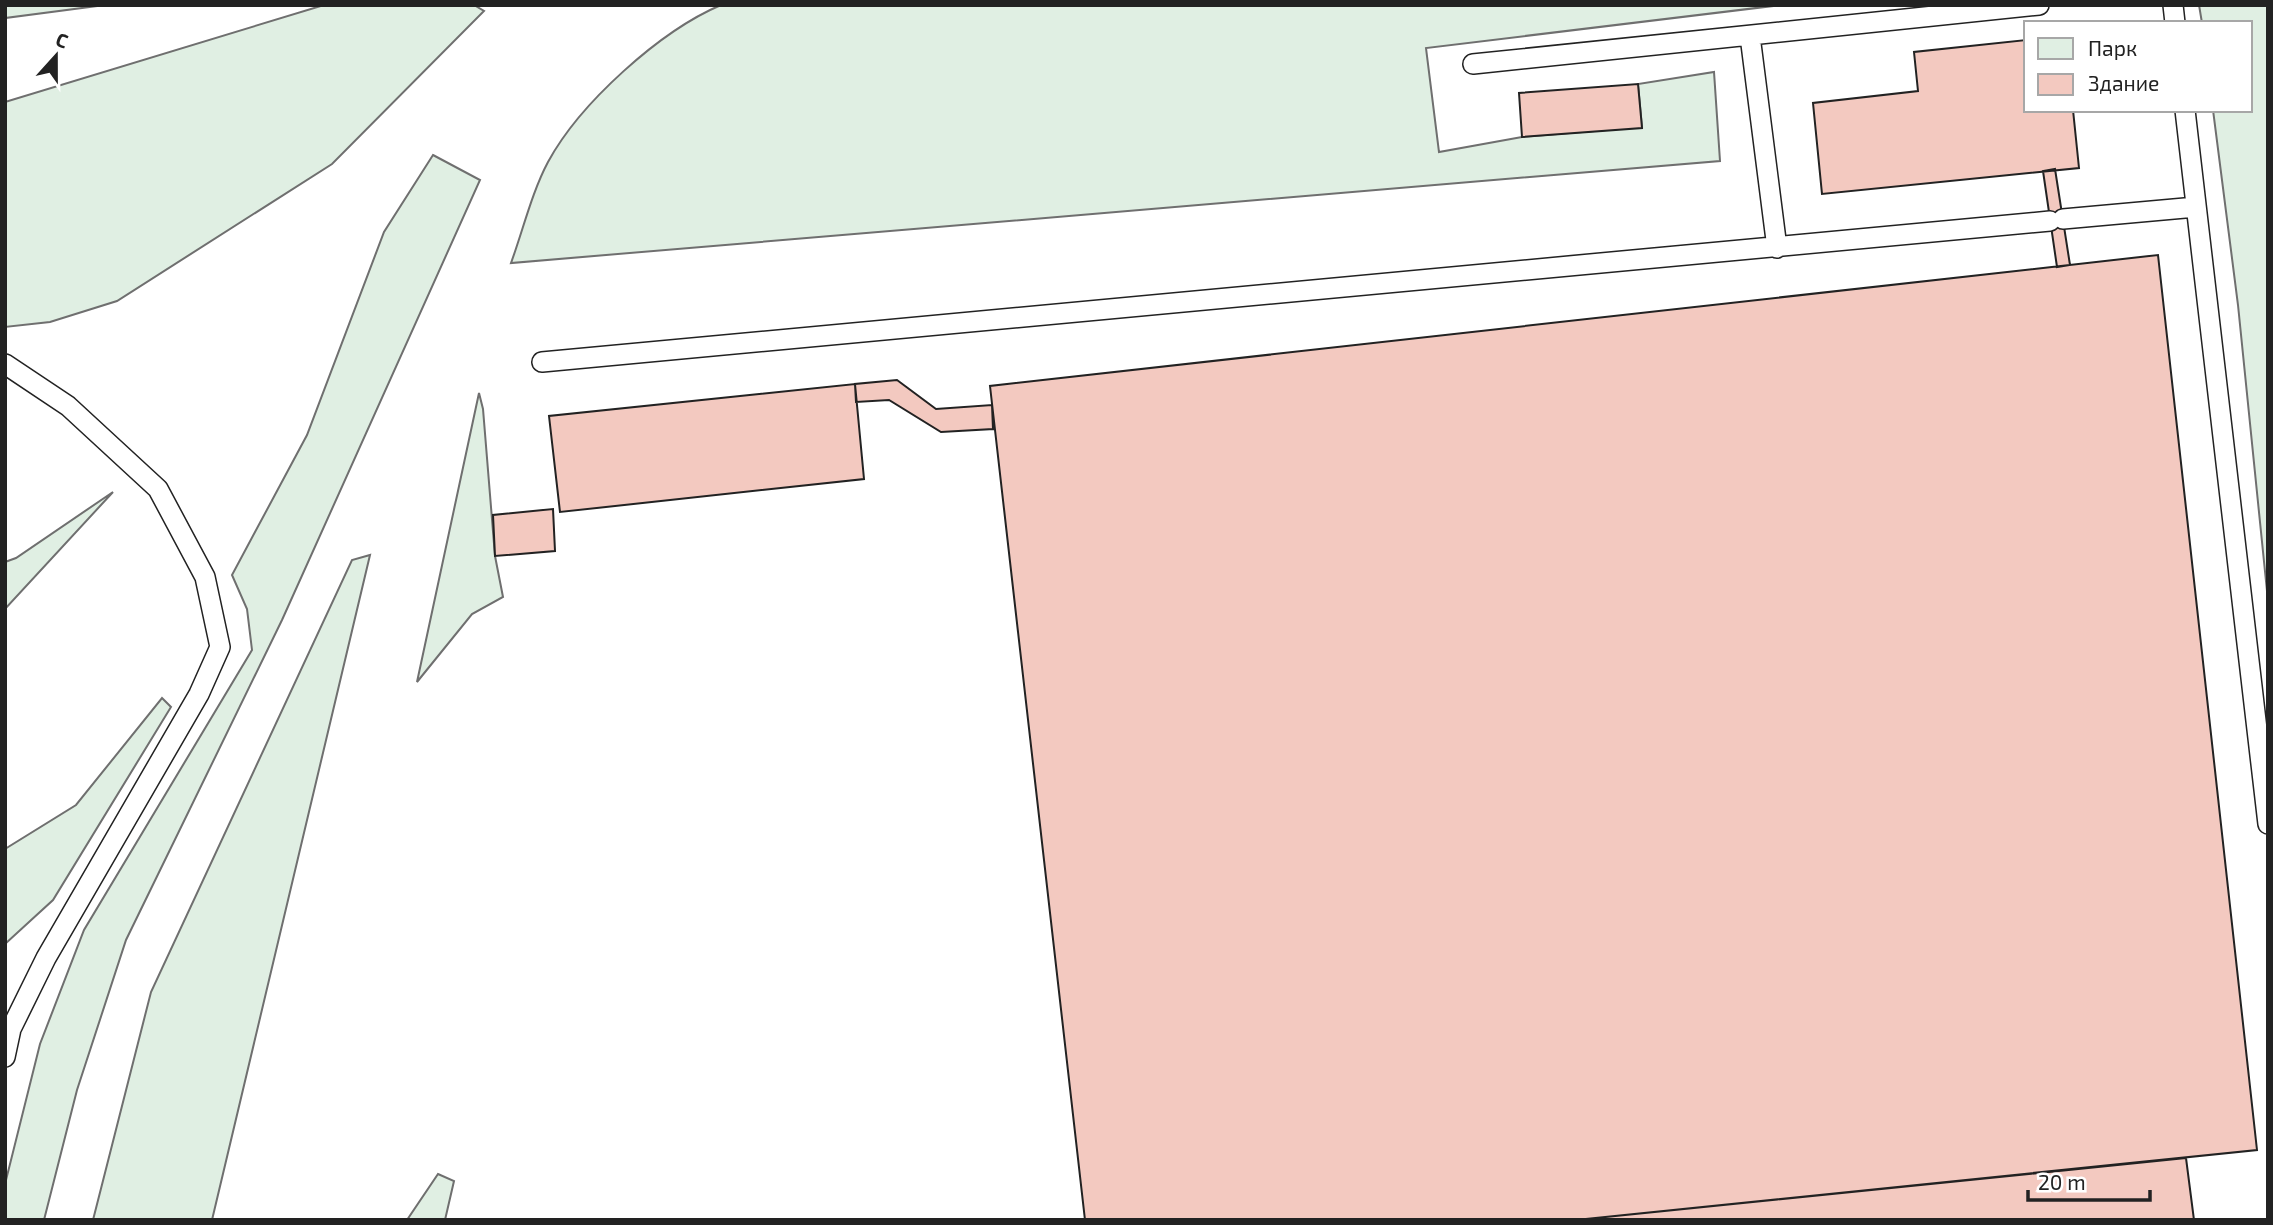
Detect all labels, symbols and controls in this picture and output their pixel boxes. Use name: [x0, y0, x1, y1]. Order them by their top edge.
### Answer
north arrow: [21, 21, 91, 91]
legend: [2024, 21, 2252, 112]
text: С: [53, 27, 72, 52]
text: Парк: [2088, 35, 2137, 60]
text: Здание: [2088, 70, 2159, 95]
scale bar: [2028, 1158, 2150, 1202]
text: 20 m: [2038, 1169, 2086, 1194]

